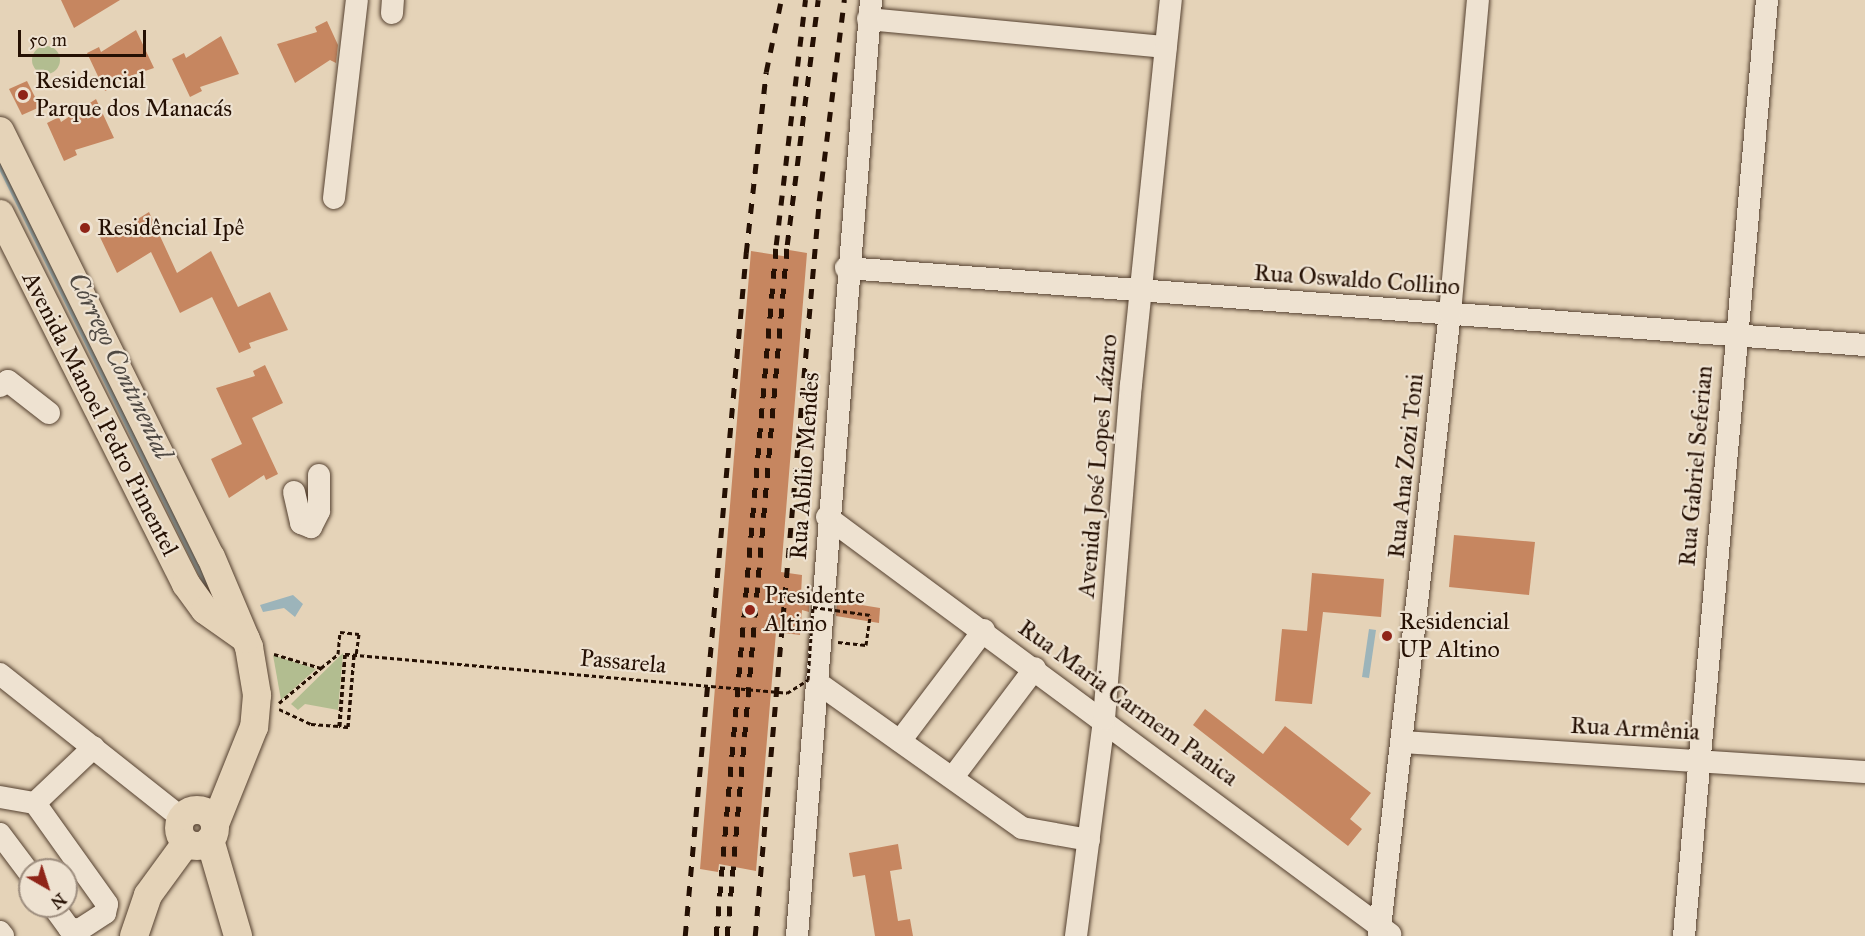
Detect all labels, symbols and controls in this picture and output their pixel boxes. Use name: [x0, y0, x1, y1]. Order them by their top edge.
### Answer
scale bar: [21, 18, 148, 56]
text: 50 m: [29, 29, 67, 51]
place label: Residencial Parque dos Manacás: [35, 67, 232, 123]
marker: Residencial Parque dos Manacás: [16, 88, 30, 102]
place label: Residêncial Ipê: [97, 214, 245, 242]
marker: Residêncial Ipê: [78, 221, 92, 235]
street label: Rua Oswaldo Collino: [1253, 258, 1461, 302]
street label: Avenida Manoel Pedro Pimentel: [16, 267, 184, 561]
water label: Córrego Continental: [61, 267, 179, 465]
street label: Avenida José Lopes Lázaro: [1072, 333, 1124, 599]
street label: Rua Gabriel Seferian: [1673, 364, 1719, 568]
street label: Rua Abílio Mendes: [784, 371, 826, 561]
street label: Rua Ana Zozi Toni: [1382, 372, 1430, 560]
place label: Presidente Altino: [764, 582, 865, 638]
marker: Presidente Altino: [741, 601, 759, 619]
place label: Residencial UP Altino: [1399, 608, 1509, 664]
street label: Rua Maria Carmem Panica: [1012, 614, 1244, 792]
marker: Residencial UP Altino: [1380, 629, 1394, 643]
street label: Passarela: [579, 644, 667, 680]
street label: Rua Armênia: [1569, 711, 1701, 747]
north arrow: [18, 858, 78, 918]
text: N: [47, 889, 70, 912]

